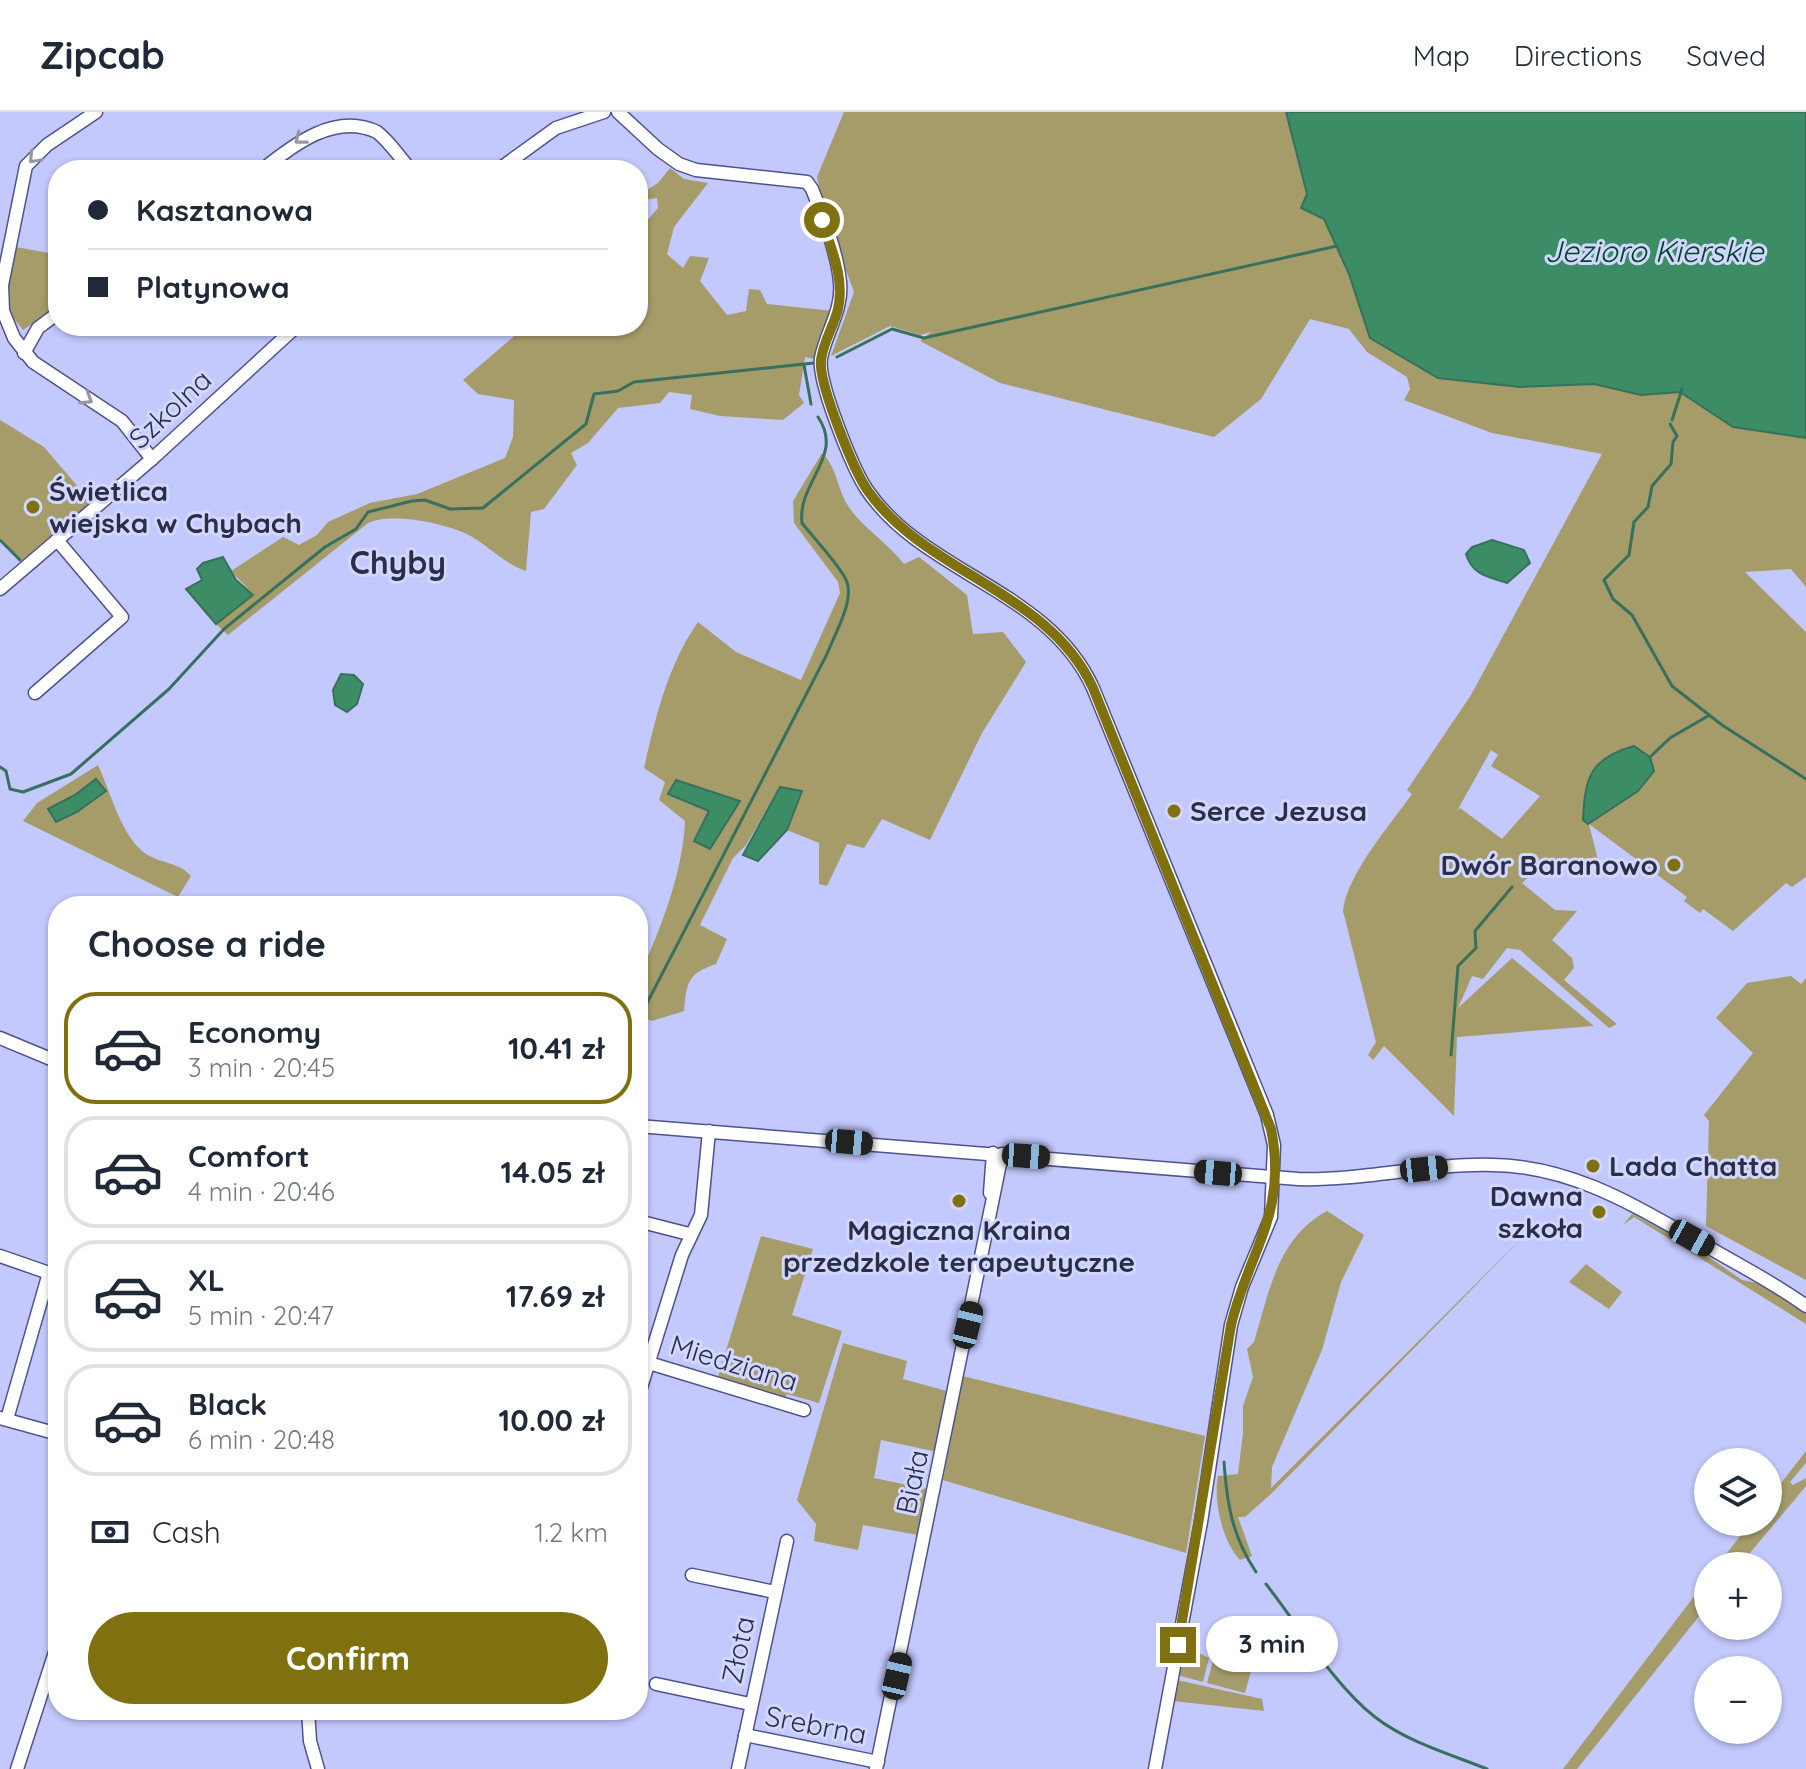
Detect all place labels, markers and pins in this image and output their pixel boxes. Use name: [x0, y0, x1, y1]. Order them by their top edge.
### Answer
place label: Świetlica wiejska w Chybach: [49, 473, 302, 540]
marker: Świetlica wiejska w Chybach: [24, 498, 42, 516]
place label: Serce Jezusa: [1190, 793, 1367, 828]
marker: Serce Jezusa: [1165, 802, 1183, 820]
place label: Dwór Baranowo: [1441, 847, 1658, 882]
marker: Dwór Baranowo: [1665, 856, 1683, 874]
place label: Lada Chatta: [1609, 1148, 1777, 1183]
marker: Lada Chatta: [1584, 1157, 1602, 1175]
place label: Dawna szkoła: [1490, 1178, 1583, 1245]
marker: Magiczna Kraina przedzkole terapeutyczne: [950, 1192, 968, 1210]
marker: Dawna szkoła: [1590, 1203, 1608, 1221]
place label: Magiczna Kraina przedzkole terapeutyczne: [783, 1212, 1135, 1279]

